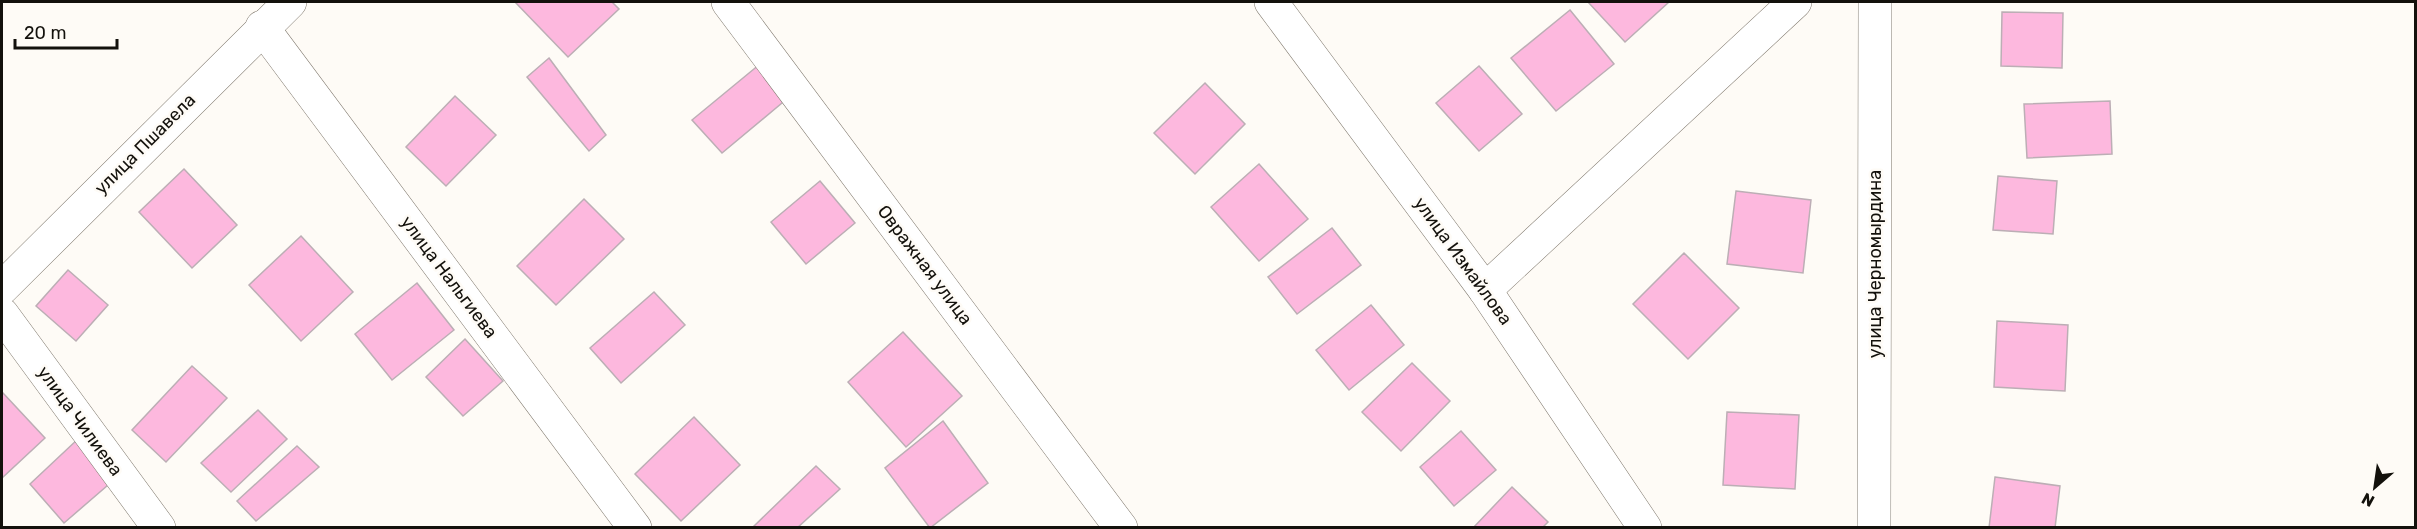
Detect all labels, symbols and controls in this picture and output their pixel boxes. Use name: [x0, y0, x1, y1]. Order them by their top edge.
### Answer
scale bar: [15, 12, 117, 50]
text: 20 m: [24, 22, 66, 44]
street label: улица Пшавела: [90, 89, 200, 199]
street label: улица Черномырдина: [1864, 170, 1886, 358]
street label: улица Измайлова: [1409, 193, 1517, 329]
street label: Овражная улица: [873, 201, 977, 329]
street label: улица Нальгиева: [396, 212, 502, 342]
street label: улица Чилиева: [33, 362, 127, 480]
north arrow: [2345, 457, 2405, 517]
text: N: [2358, 489, 2378, 511]

